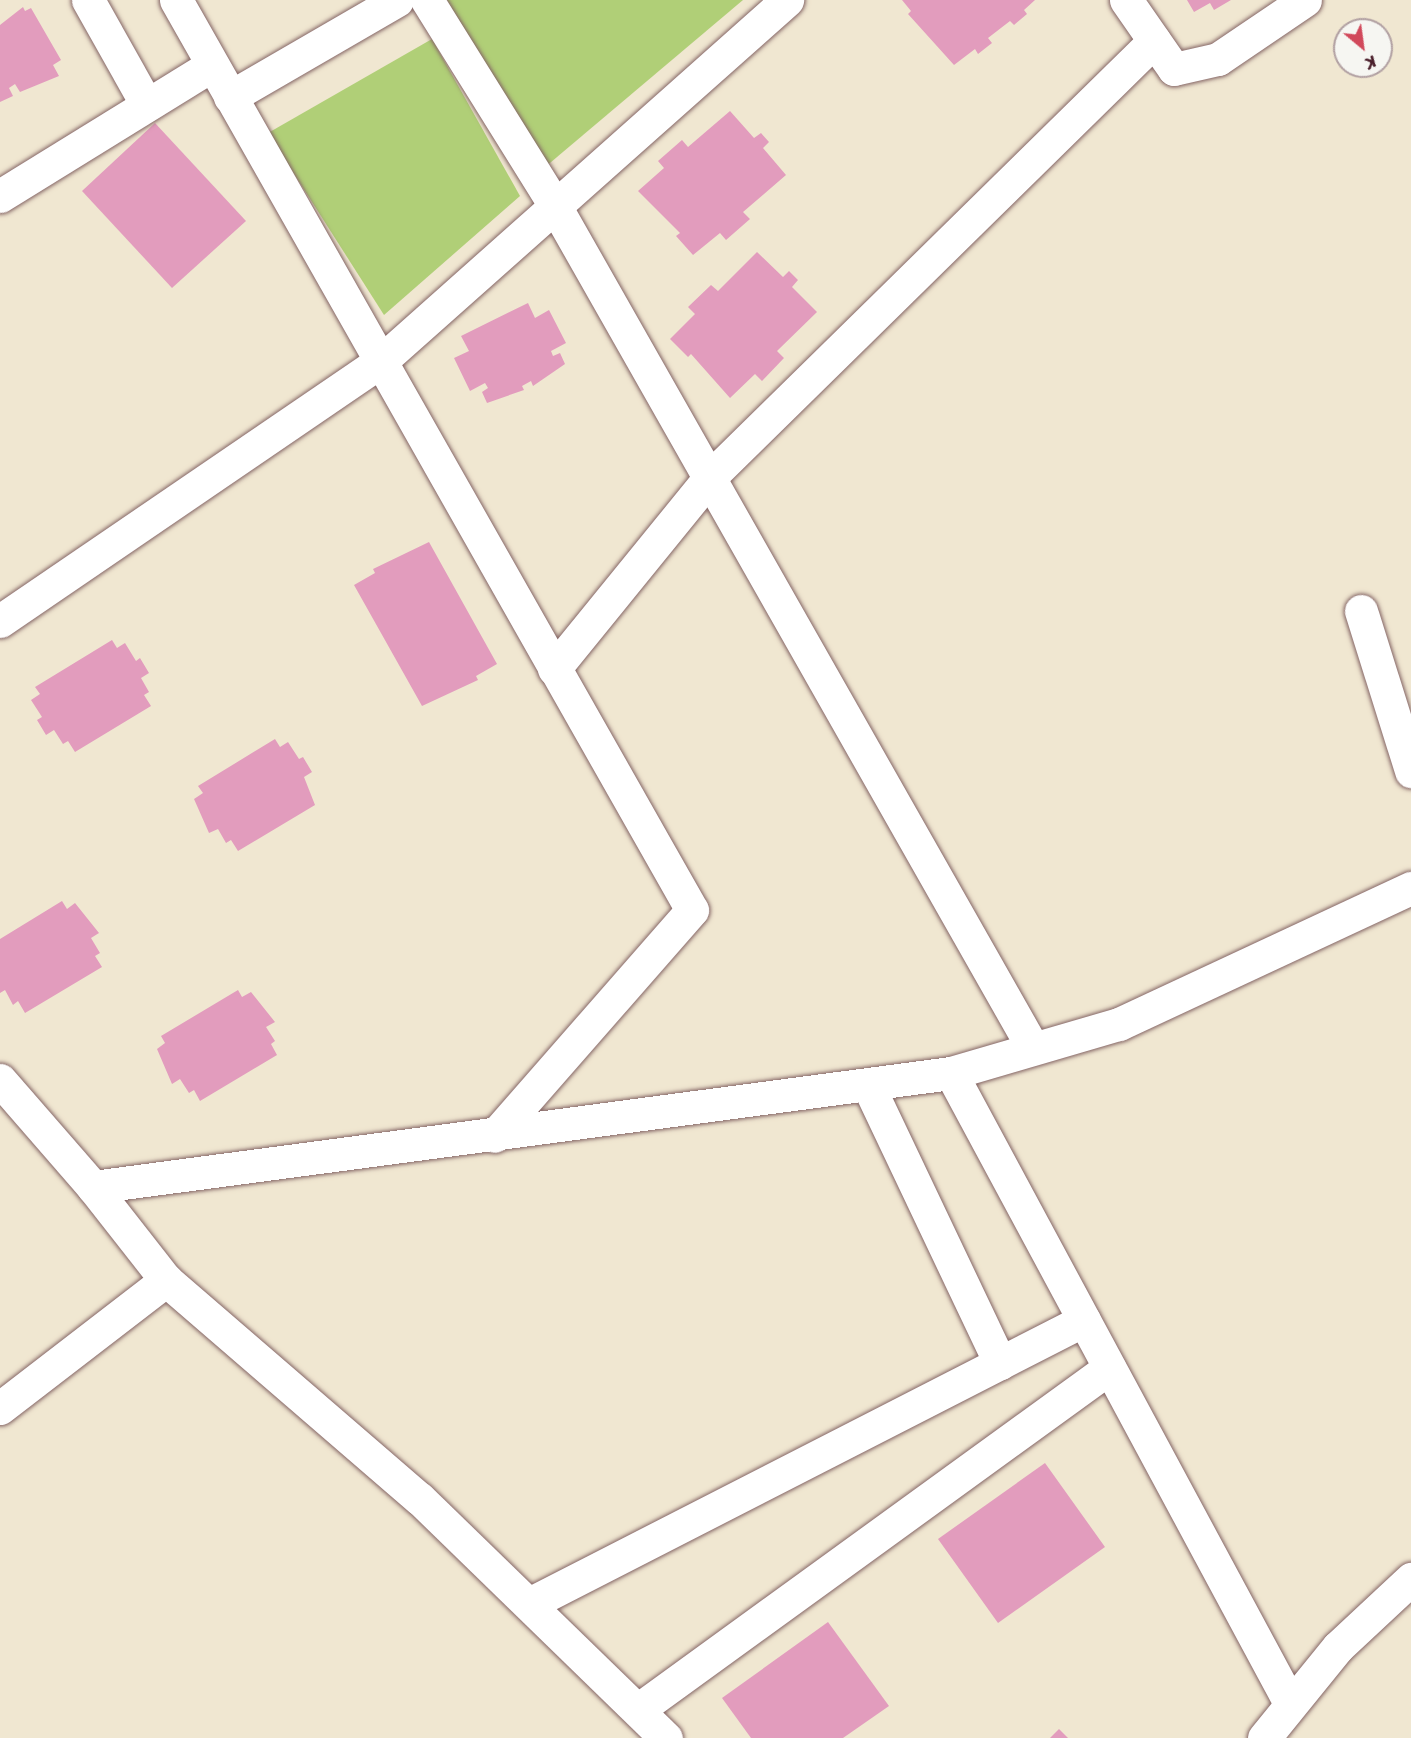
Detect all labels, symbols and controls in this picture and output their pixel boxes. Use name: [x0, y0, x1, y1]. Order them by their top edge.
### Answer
north arrow: [1333, 18, 1393, 78]
text: K: [1360, 47, 1382, 77]

